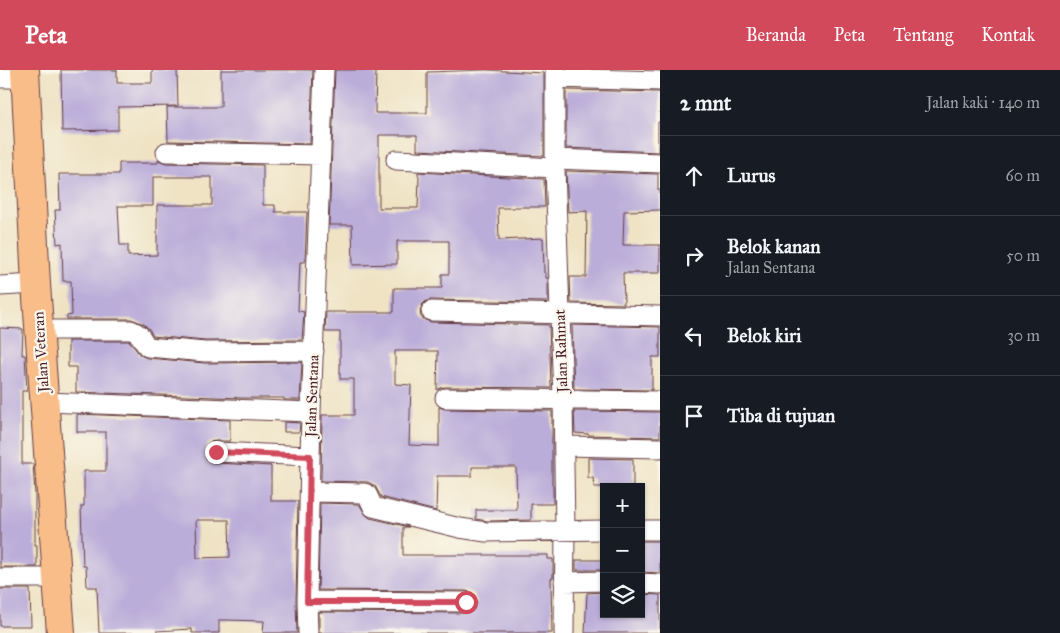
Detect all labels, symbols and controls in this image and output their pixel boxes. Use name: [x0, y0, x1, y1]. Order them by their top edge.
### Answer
text: Peta: [25, 20, 67, 50]
text: Beranda: [746, 24, 806, 46]
text: Peta: [834, 24, 865, 46]
text: Tentang: [893, 24, 953, 46]
text: Kontak: [981, 24, 1035, 46]
text: 2 mnt: [680, 90, 731, 116]
text: Jalan kaki · 140 m: [926, 93, 1040, 112]
icon: ahead: [680, 162, 708, 190]
text: Lurus: [727, 164, 775, 187]
text: 60 m: [1006, 166, 1040, 185]
text: Belok kanan: [727, 235, 821, 258]
icon: right: [680, 242, 708, 270]
text: 50 m: [1006, 246, 1040, 265]
text: Jalan Sentana: [727, 258, 815, 277]
street label: Jalan Rahmat: [551, 308, 573, 395]
street label: Jalan Veteran: [29, 311, 54, 395]
icon: left: [680, 322, 708, 350]
text: Belok kiri: [727, 324, 801, 347]
text: 30 m: [1007, 326, 1040, 345]
street label: Jalan Sentana: [301, 354, 323, 440]
icon: arrive: [680, 402, 708, 430]
text: Tiba di tujuan: [727, 404, 835, 427]
route end: [205, 441, 228, 464]
map controls: [600, 483, 645, 618]
button: +: [600, 483, 645, 528]
button: −: [600, 528, 645, 573]
button: layers: [600, 573, 645, 618]
route start: [455, 591, 478, 614]

